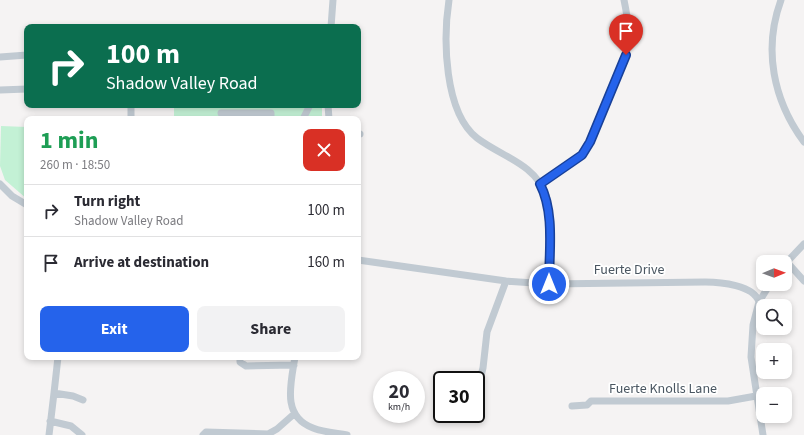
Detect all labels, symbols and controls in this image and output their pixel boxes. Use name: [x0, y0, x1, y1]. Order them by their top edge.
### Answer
pin: [609, 14, 643, 55]
icon: arrive: [615, 20, 637, 42]
text: 100 m: [106, 34, 180, 74]
icon: right: [40, 40, 92, 92]
text: Shadow Valley Road: [106, 71, 257, 96]
text: 1 min: [40, 123, 98, 158]
button: close: [303, 129, 345, 171]
text: 260 m · 18:50: [40, 156, 110, 174]
text: Turn right: [74, 191, 140, 212]
icon: right: [40, 200, 62, 222]
text: 100 m: [307, 200, 345, 221]
text: Shadow Valley Road: [74, 212, 183, 230]
icon: arrive: [40, 252, 62, 274]
text: Arrive at destination: [74, 252, 209, 273]
text: 160 m: [307, 252, 345, 273]
north arrow: [756, 255, 792, 291]
map controls: [756, 255, 792, 423]
street label: Fuerte Drive: [594, 260, 664, 280]
position arrow: [528, 263, 570, 305]
button: search: [756, 299, 792, 335]
button: Exit: [40, 306, 189, 352]
button: Share: [197, 306, 345, 352]
button: +: [756, 343, 792, 379]
speed limit sign: 30: [433, 371, 485, 423]
text: 20: [388, 378, 410, 406]
street label: Fuerte Knolls Lane: [609, 379, 717, 399]
button: −: [756, 387, 792, 423]
text: km/h: [388, 400, 410, 414]

